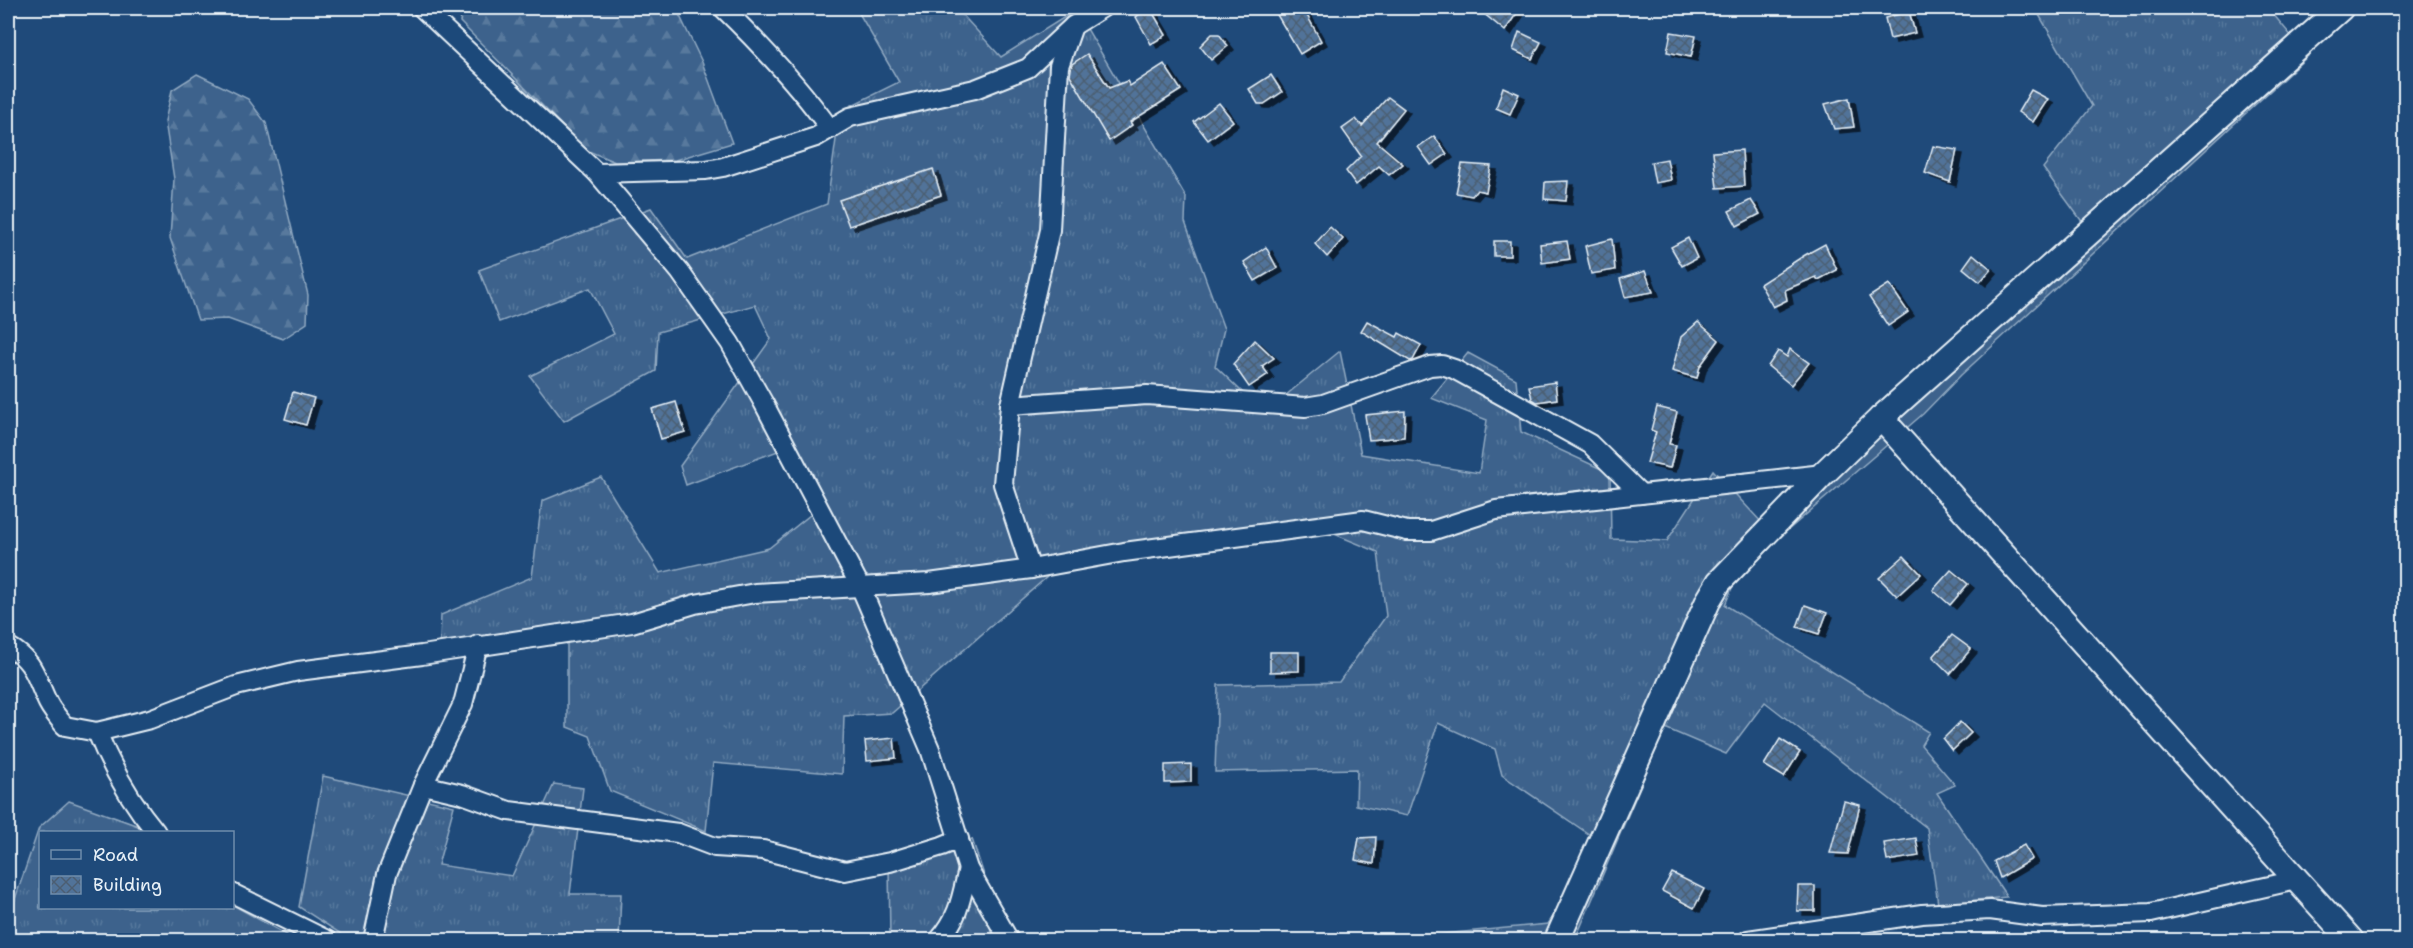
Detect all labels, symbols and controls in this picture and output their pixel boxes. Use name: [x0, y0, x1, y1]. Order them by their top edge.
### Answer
legend: [39, 831, 234, 909]
text: Road: [93, 843, 138, 867]
text: Building: [93, 873, 162, 897]

